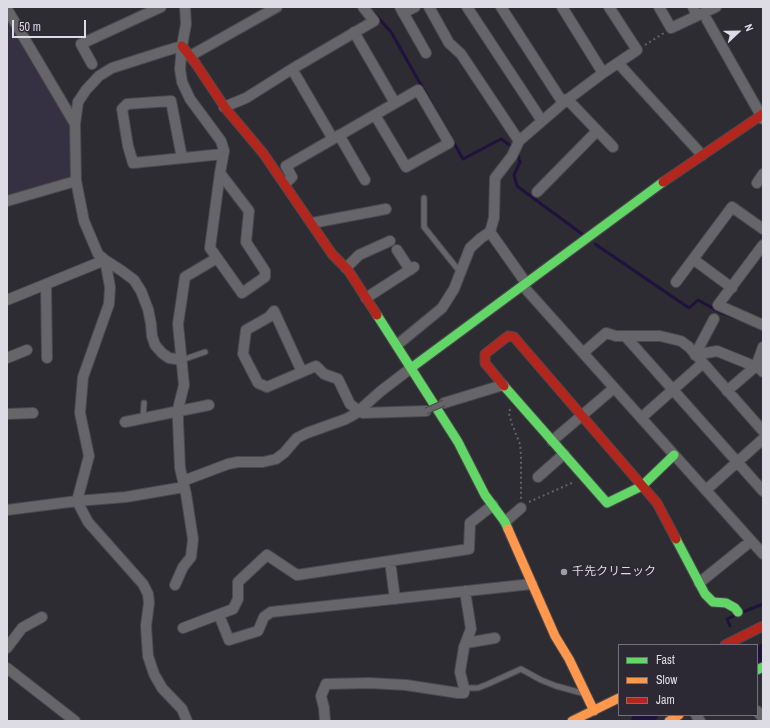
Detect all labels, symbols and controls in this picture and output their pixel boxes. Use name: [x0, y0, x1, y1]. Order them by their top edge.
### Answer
scale bar: [14, 12, 88, 38]
north arrow: [718, 12, 758, 52]
text: 50 m: [19, 19, 41, 35]
text: N: [741, 22, 757, 33]
place label: 千先クリニック: [572, 565, 656, 579]
marker: 千先クリニック: [559, 567, 569, 577]
legend: [618, 644, 758, 716]
text: Fast: [656, 652, 675, 668]
text: Slow: [656, 672, 677, 688]
text: Jam: [656, 692, 675, 708]

